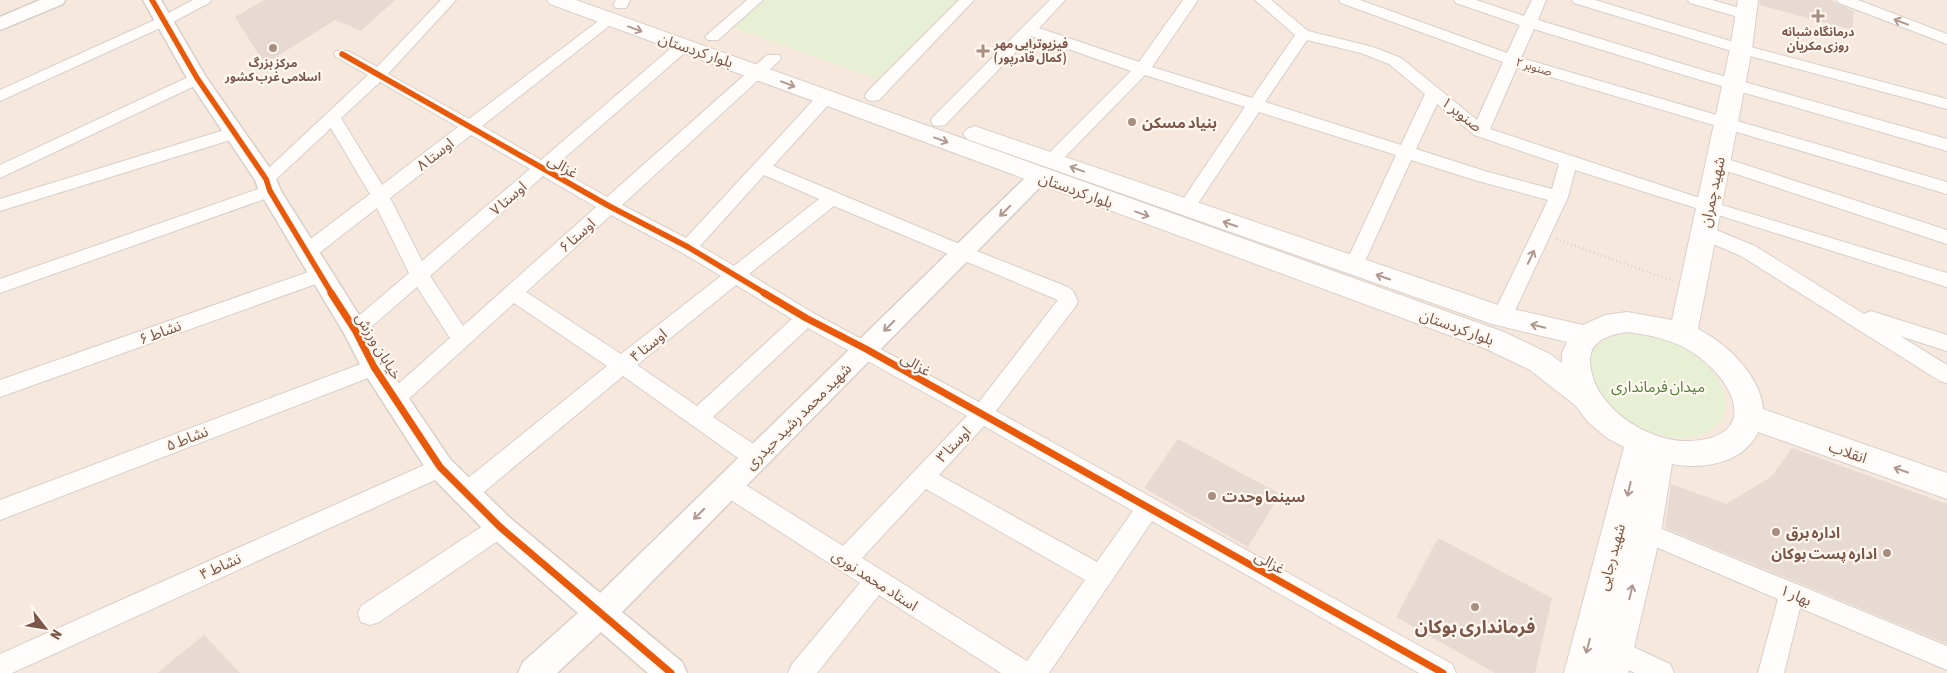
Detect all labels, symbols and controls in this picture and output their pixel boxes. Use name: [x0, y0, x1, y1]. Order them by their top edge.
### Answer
marker: درمانگاه شبانه روزی مکریان: [1811, 9, 1825, 23]
one-way arrow: [1894, 17, 1910, 26]
one-way arrow: [627, 25, 643, 34]
place label: درمانگاه شبانه روزی مکریان: [1782, 25, 1854, 53]
street label: بلوار کردستان: [656, 29, 735, 72]
place label: فیزیوتراپی مهر ( کمال قادرپور ): [993, 37, 1068, 67]
marker: مرکز بزرگ اسلامی غرب کشور: [267, 42, 279, 54]
marker: فیزیوتراپی مهر ( کمال قادرپور ): [976, 44, 990, 58]
street label: صنوبر ۲: [1514, 55, 1554, 79]
place label: مرکز بزرگ اسلامی غرب کشور: [224, 56, 321, 84]
one-way arrow: [780, 79, 795, 89]
street label: صنوبر ۱: [1438, 93, 1486, 136]
place label: بنیاد مسکن: [1142, 114, 1217, 132]
marker: بنیاد مسکن: [1126, 116, 1138, 128]
street label: اوستا ۸: [413, 134, 458, 175]
one-way arrow: [932, 136, 948, 145]
street label: غزالی: [545, 151, 581, 182]
street label: شهید چمران: [1696, 155, 1730, 229]
one-way arrow: [1069, 164, 1085, 173]
street label: بلوار کردستان: [1036, 169, 1115, 212]
street label: اوستا ۷: [486, 178, 530, 219]
one-way arrow: [998, 205, 1011, 217]
one-way arrow: [1134, 210, 1150, 219]
street label: اوستا ۶: [555, 214, 599, 256]
one-way arrow: [1222, 219, 1238, 228]
one-way arrow: [1526, 250, 1536, 265]
one-way arrow: [1376, 272, 1392, 281]
street label: بلوار کردستان: [1417, 306, 1496, 349]
street label: خیابان ورزش: [352, 310, 406, 383]
street label: نشاط ۶: [137, 317, 183, 347]
one-way arrow: [883, 320, 895, 332]
one-way arrow: [1531, 320, 1547, 330]
street label: اوستا ۴: [626, 325, 671, 366]
street label: غزالی: [898, 349, 934, 380]
street label: شهید محمد رشید حیدری: [741, 359, 855, 473]
park label: میدان فرمانداری: [1611, 378, 1705, 396]
street label: نشاط ۵: [164, 422, 210, 454]
street label: اوستا ۳: [932, 423, 975, 466]
street label: انقلاب: [1827, 438, 1869, 467]
one-way arrow: [1894, 465, 1909, 474]
one-way arrow: [1624, 480, 1633, 496]
place label: سینما وحدت: [1222, 488, 1305, 506]
marker: سینما وحدت: [1206, 490, 1218, 502]
one-way arrow: [693, 508, 706, 520]
street label: شهید رجایی: [1594, 521, 1629, 593]
place label: اداره برق: [1786, 524, 1840, 542]
marker: اداره برق: [1770, 526, 1782, 538]
place label: اداره پست بوکان: [1771, 545, 1877, 563]
street label: استاد محمد نوری: [828, 546, 921, 615]
street label: غزالی: [1252, 547, 1288, 578]
marker: اداره پست بوکان: [1881, 547, 1893, 559]
street label: نشاط ۴: [197, 549, 243, 583]
street label: بهار ۱: [1777, 581, 1814, 610]
one-way arrow: [1627, 584, 1636, 600]
marker: فرمانداری بوکان: [1469, 601, 1481, 613]
north arrow: [20, 603, 70, 653]
place label: فرمانداری بوکان: [1415, 616, 1535, 638]
text: N: [47, 627, 65, 642]
one-way arrow: [1583, 638, 1592, 654]

